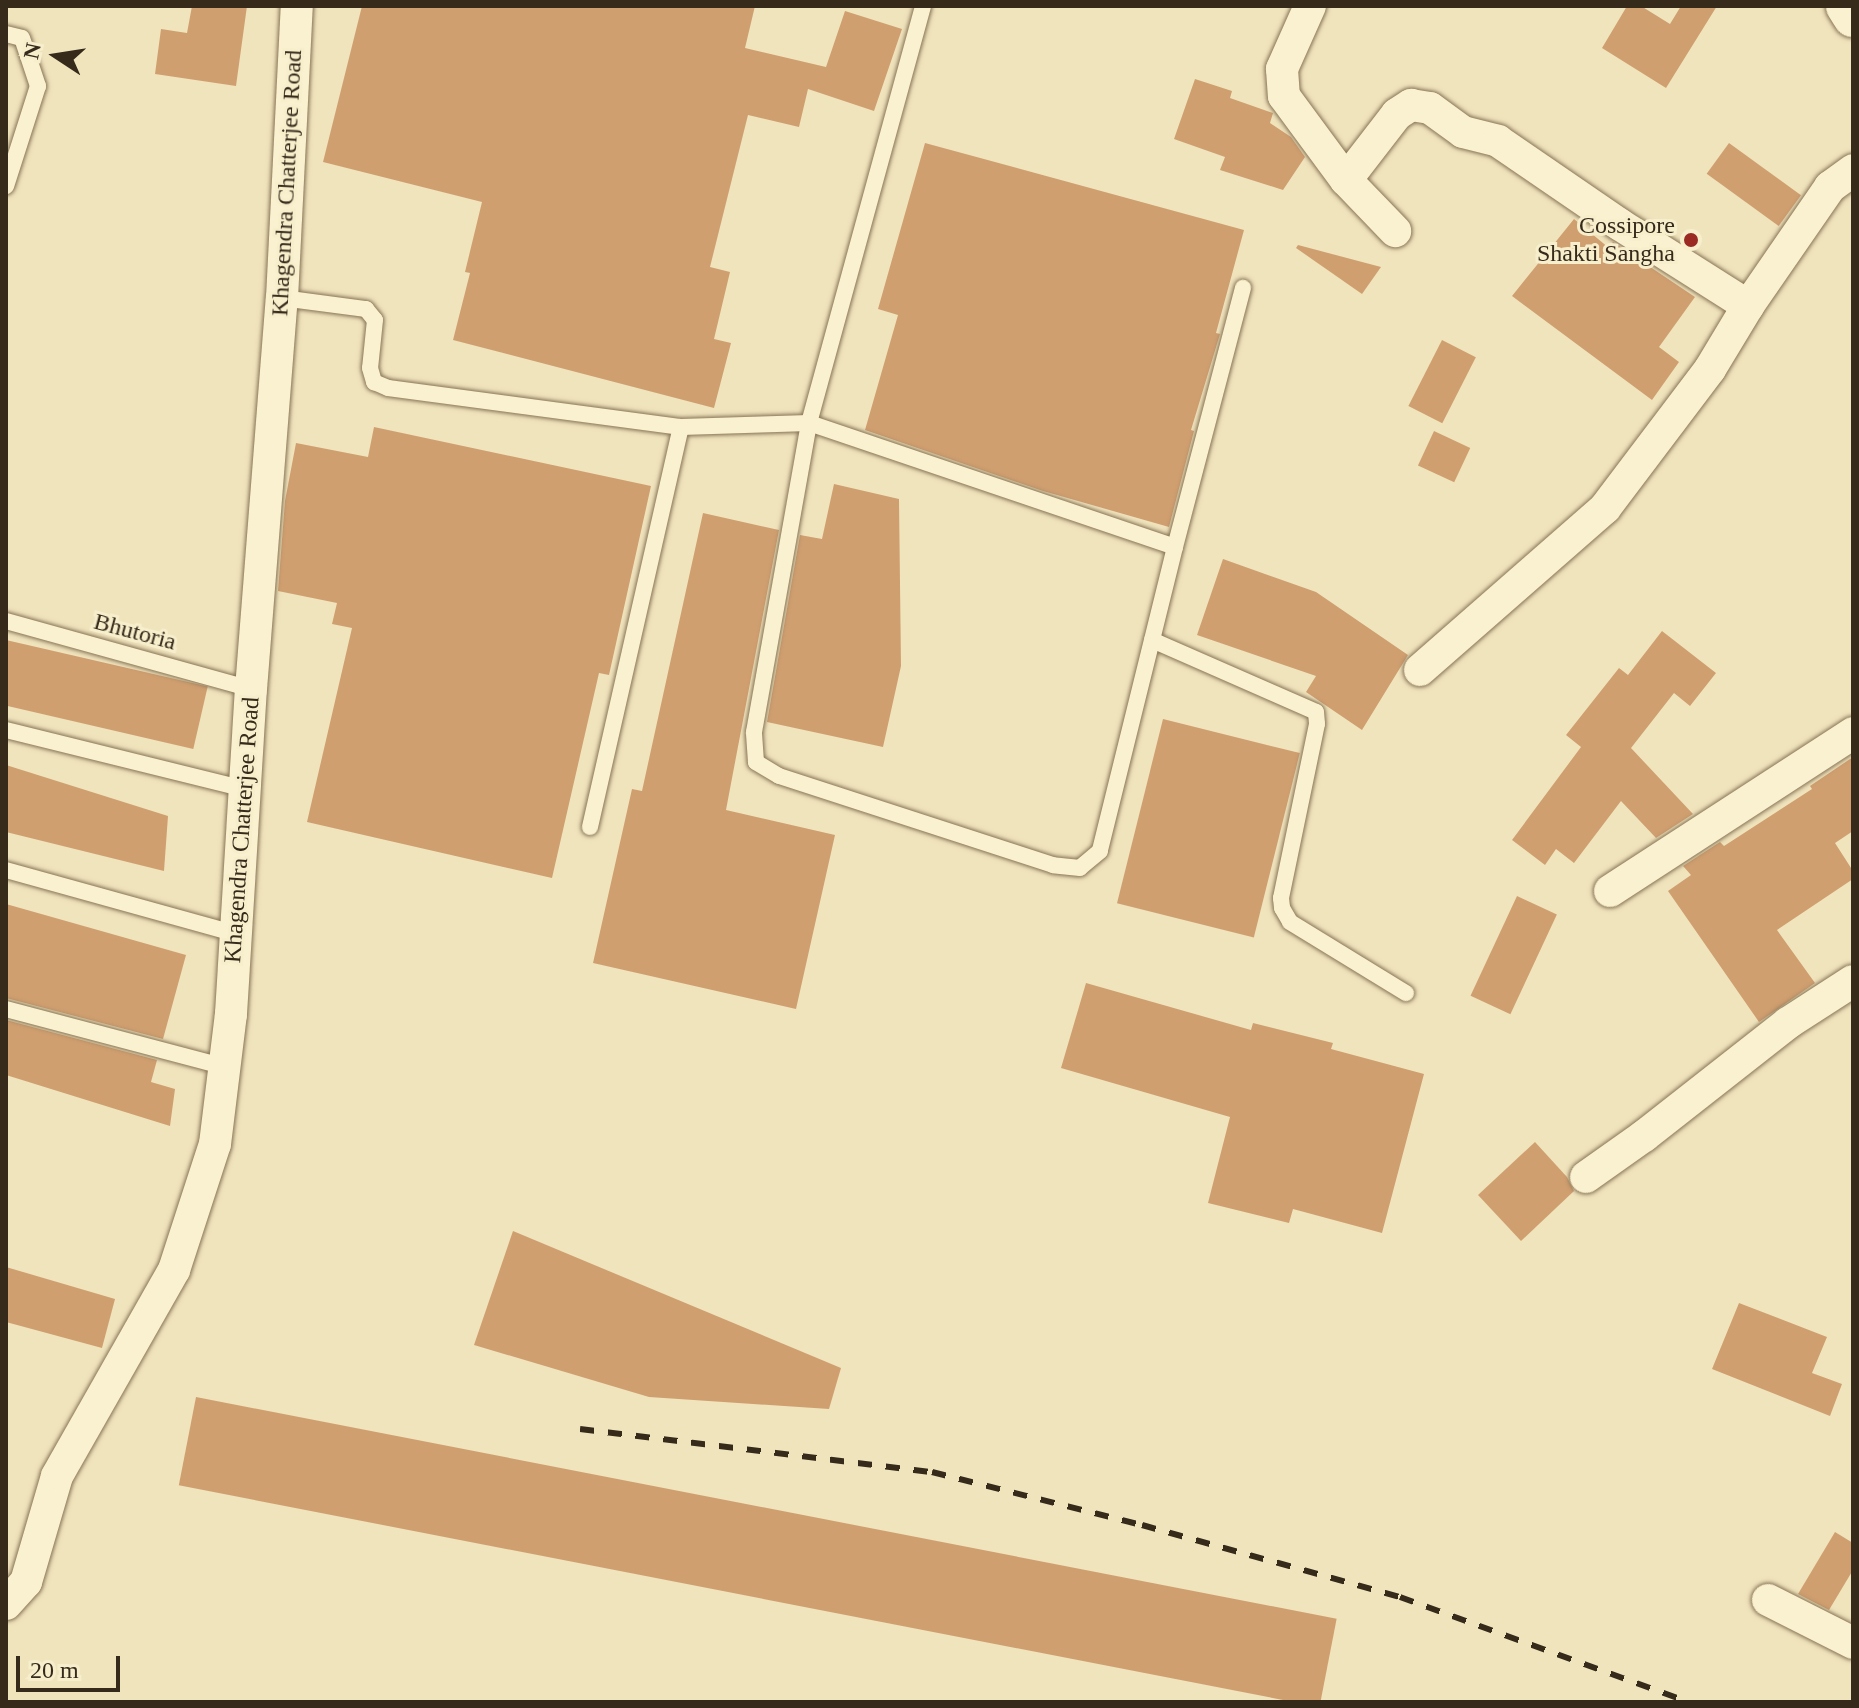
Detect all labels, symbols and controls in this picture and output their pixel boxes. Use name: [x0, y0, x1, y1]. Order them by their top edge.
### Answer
north arrow: [16, 16, 96, 96]
text: N: [18, 41, 46, 61]
street label: Khagendra Chatterjee Road: [266, 49, 308, 317]
place label: Cossipore Shakti Sangha: [1537, 212, 1675, 268]
marker: Cossipore Shakti Sangha: [1682, 231, 1700, 249]
street label: Bhutoria: [91, 607, 179, 657]
street label: Khagendra Chatterjee Road: [218, 696, 266, 964]
scale bar: [20, 1640, 124, 1690]
text: 20 m: [30, 1657, 79, 1683]

